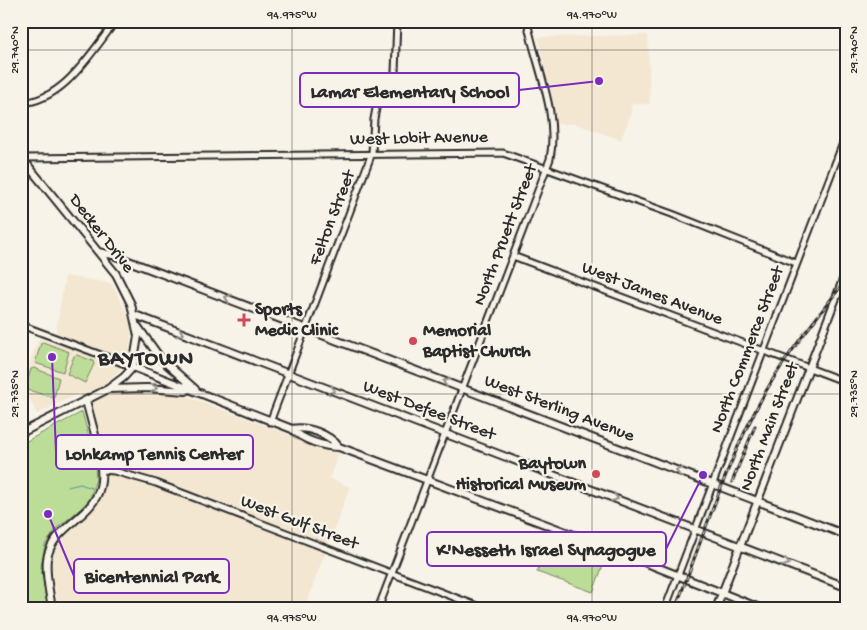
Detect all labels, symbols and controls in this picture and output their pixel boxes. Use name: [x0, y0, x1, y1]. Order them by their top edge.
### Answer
text: 94.975°W: [266, 9, 317, 23]
text: 94.970°W: [566, 9, 617, 23]
text: 29.740°N: [9, 26, 23, 74]
text: 29.740°N: [848, 26, 862, 74]
callout: Lamar Elementary School: [300, 73, 519, 107]
text: Lamar Elementary School: [310, 82, 510, 105]
street label: West Lobit Avenue: [350, 127, 489, 151]
street label: North Pruett Street: [469, 160, 543, 309]
street label: Felton Street: [305, 166, 361, 269]
street label: Decker Drive: [63, 190, 139, 278]
street label: West James Avenue: [578, 257, 726, 331]
street label: North Commerce Street: [707, 262, 790, 436]
one-way arrow: [225, 294, 233, 304]
place label: Sports Medic Clinic: [255, 300, 339, 342]
marker: Sports Medic Clinic: [237, 313, 251, 327]
place label: Memorial Baptist Church: [422, 321, 531, 363]
one-way arrow: [175, 326, 184, 337]
marker: Memorial Baptist Church: [407, 335, 419, 347]
district label: BAYTOWN: [97, 347, 194, 373]
street label: North Main Street: [736, 358, 805, 494]
text: 29.735°N: [9, 370, 23, 418]
text: 29.735°N: [848, 370, 862, 418]
street label: West Sterling Avenue: [481, 371, 638, 448]
street label: West Defee Street: [360, 376, 500, 447]
one-way arrow: [442, 378, 450, 388]
one-way arrow: [150, 383, 158, 393]
one-way arrow: [327, 384, 336, 394]
callout: Lohkamp Tennis Center: [56, 435, 253, 469]
text: Lohkamp Tennis Center: [65, 444, 245, 467]
place label: Baytown Historical Museum: [456, 454, 586, 496]
one-way arrow: [675, 467, 684, 478]
marker: Baytown Historical Museum: [590, 468, 602, 480]
street label: West Gulf Street: [237, 491, 362, 556]
one-way arrow: [610, 492, 618, 502]
callout: K'Nesseth Israel Synagogue: [427, 532, 666, 566]
text: K'Nesseth Israel Synagogue: [435, 540, 657, 563]
one-way arrow: [781, 557, 790, 567]
callout: Bicentennial Park: [74, 559, 229, 593]
text: Bicentennial Park: [84, 567, 222, 590]
text: 94.975°W: [266, 612, 317, 626]
text: 94.970°W: [566, 612, 617, 626]

